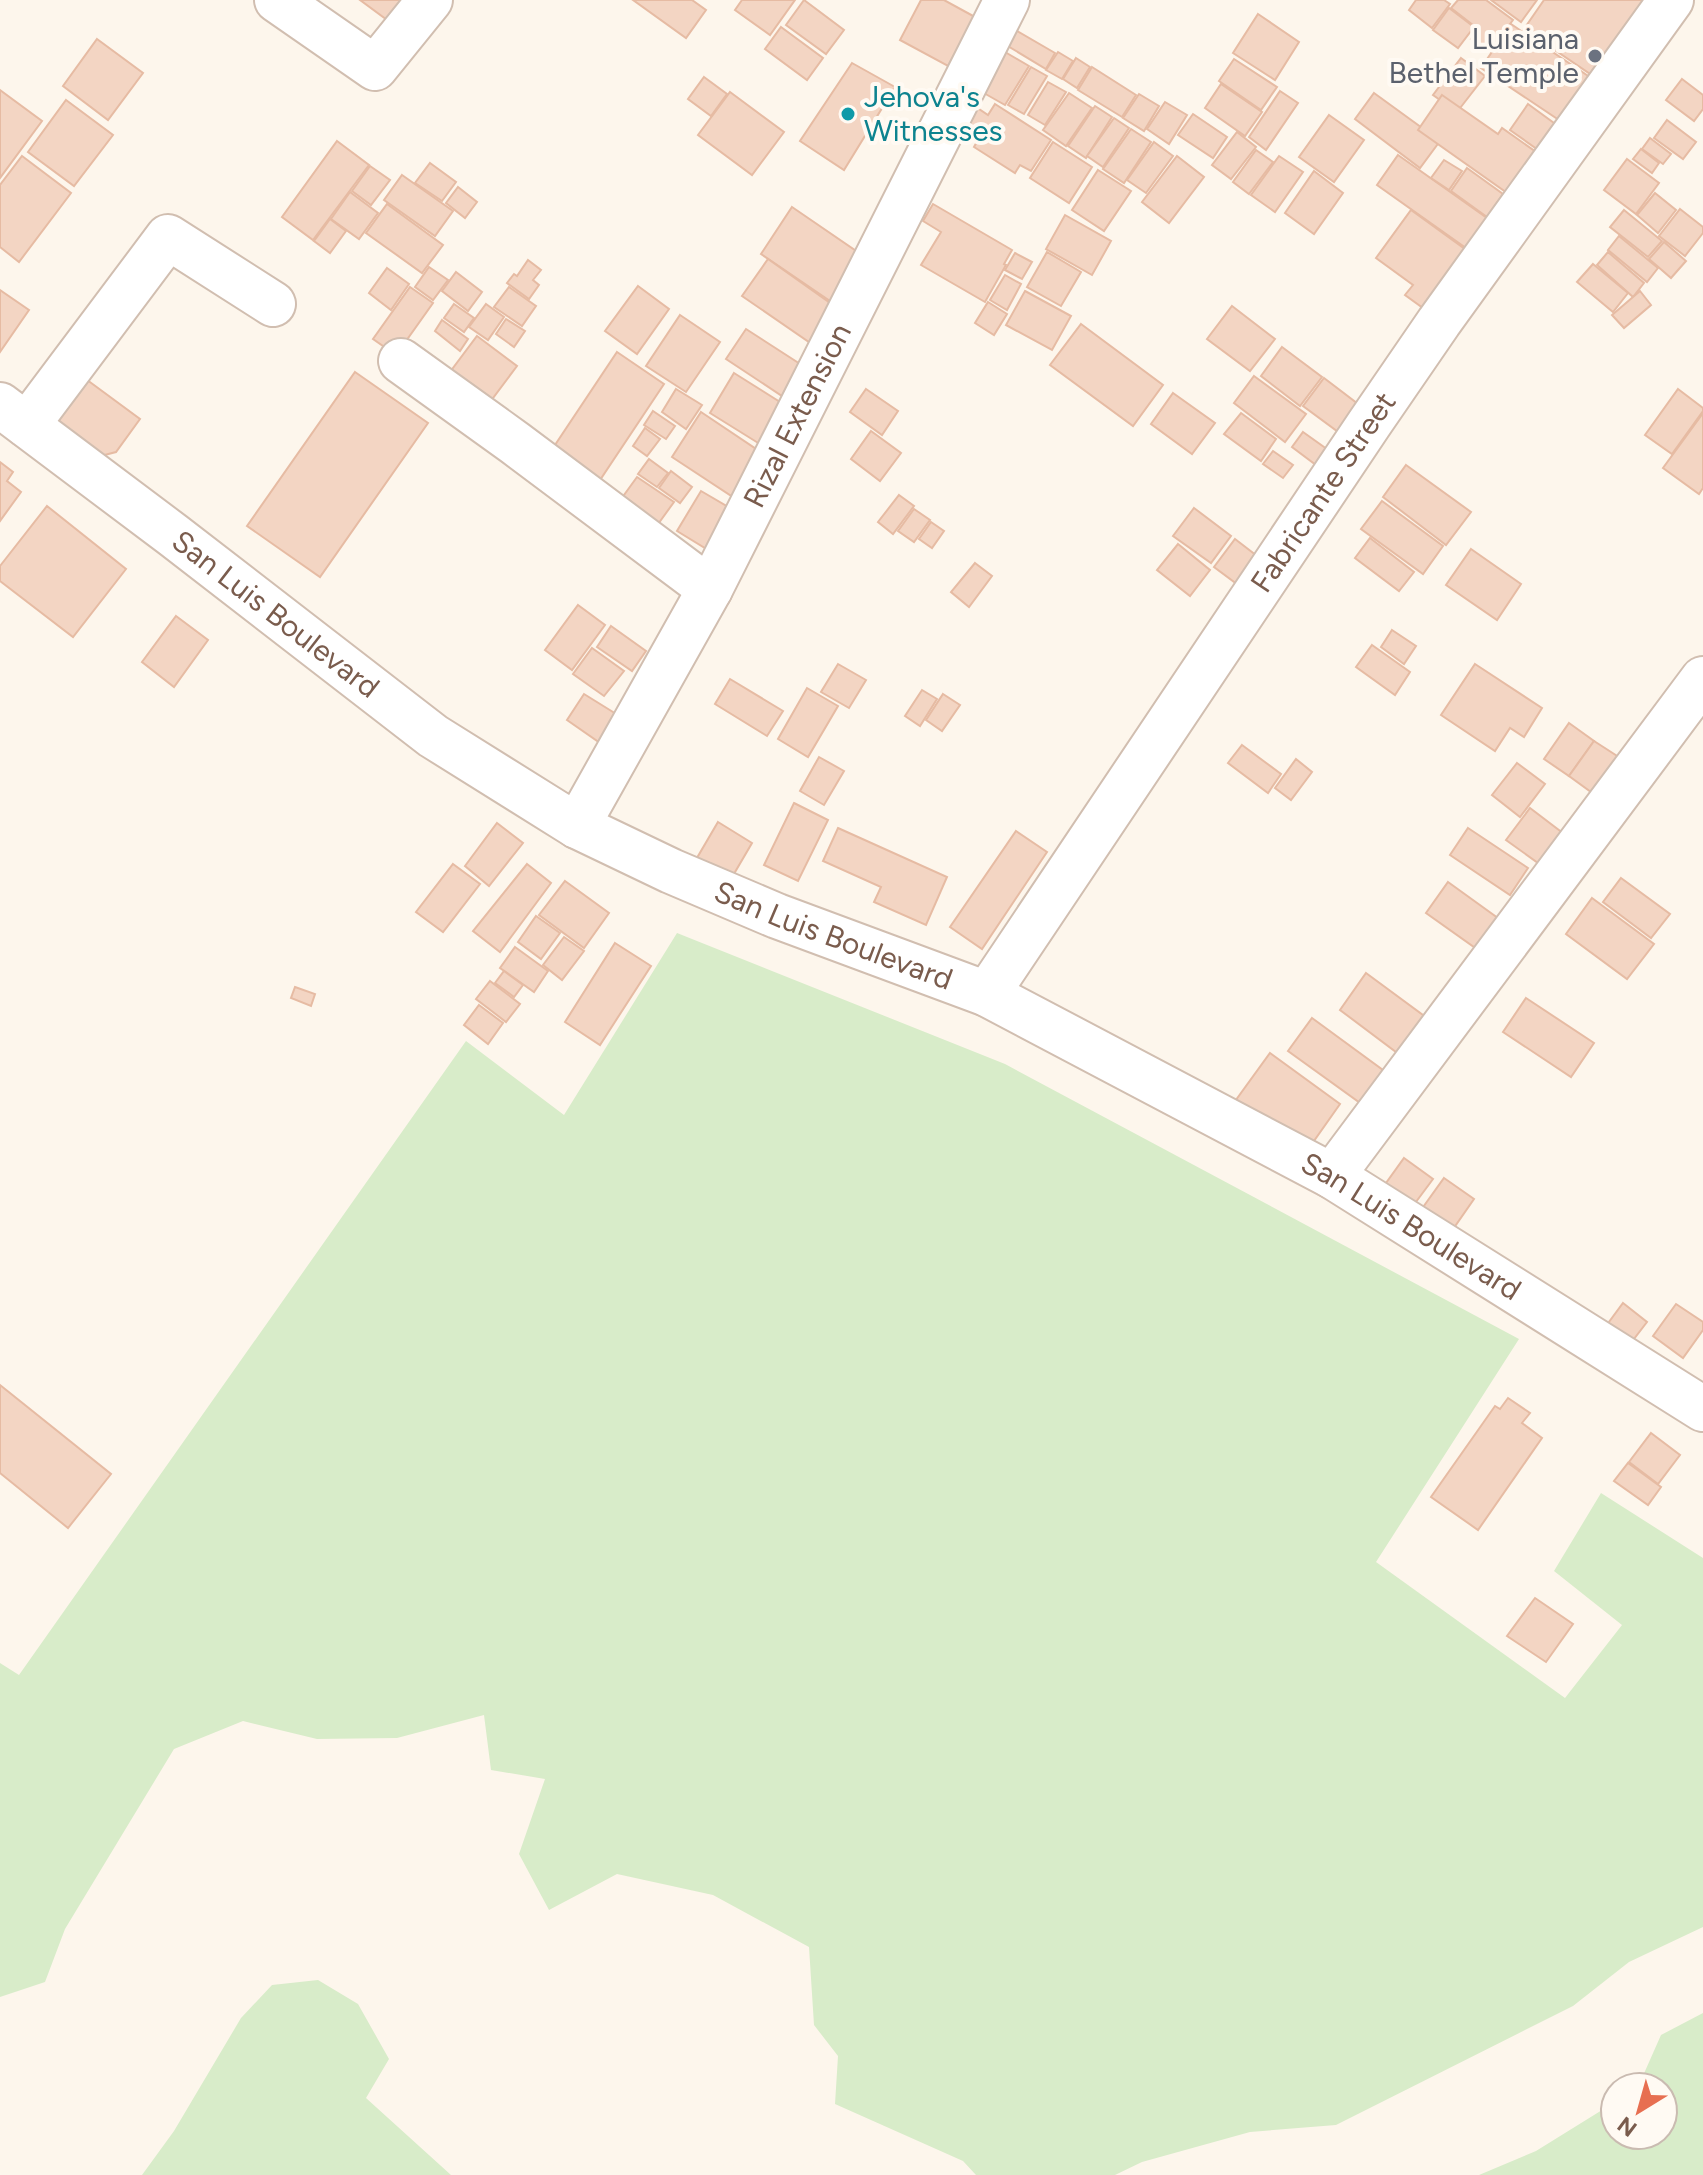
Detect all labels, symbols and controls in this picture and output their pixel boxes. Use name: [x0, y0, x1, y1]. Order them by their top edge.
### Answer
place label: Luisiana Bethel Temple: [1388, 20, 1579, 91]
marker: Luisiana Bethel Temple: [1586, 47, 1604, 65]
place label: Jehova's Witnesses: [864, 78, 1003, 149]
marker: Jehova's Witnesses: [839, 105, 857, 123]
street label: Rizal Extension: [735, 317, 859, 514]
street label: Fabricante Street: [1242, 385, 1403, 599]
street label: San Luis Boulevard: [165, 522, 387, 706]
street label: San Luis Boulevard: [709, 873, 958, 998]
street label: San Luis Boulevard: [1295, 1144, 1528, 1308]
north arrow: [1599, 2071, 1679, 2151]
text: N: [1612, 2111, 1642, 2142]

